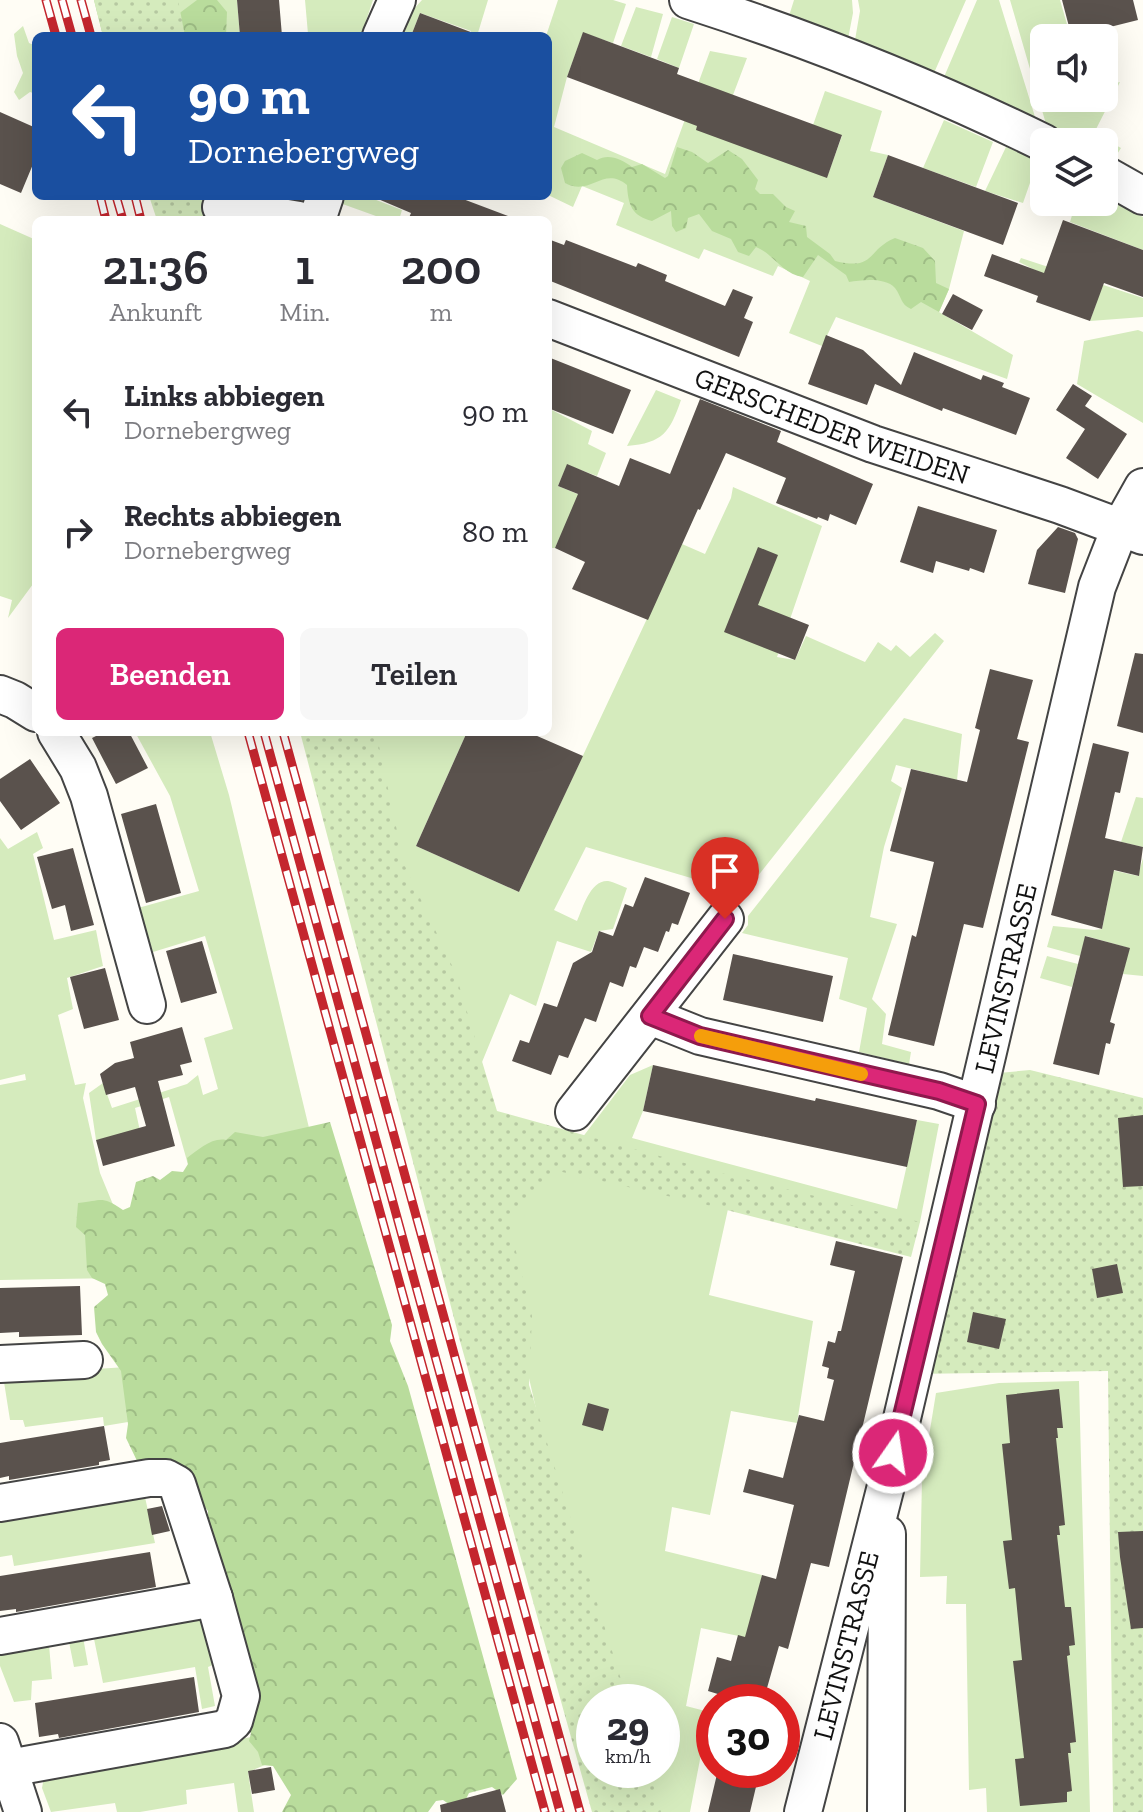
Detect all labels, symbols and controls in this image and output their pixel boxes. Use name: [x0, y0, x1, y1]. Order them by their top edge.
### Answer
map controls: [1030, 24, 1118, 216]
button: sound: [1030, 24, 1118, 112]
text: 90 m: [188, 61, 310, 128]
icon: left: [56, 64, 160, 168]
button: layers: [1030, 128, 1118, 216]
text: Dornebergweg: [188, 129, 419, 172]
text: 21:36: [103, 239, 209, 296]
text: 1: [295, 239, 314, 296]
text: 200: [401, 239, 481, 296]
text: Ankunft: [109, 296, 202, 328]
text: Min.: [279, 296, 330, 328]
text: m: [430, 296, 452, 328]
street label: GERSCHEDER WEIDEN: [690, 360, 974, 491]
text: Links abbiegen: [124, 378, 325, 414]
icon: left: [56, 390, 100, 434]
text: 90 m: [462, 394, 528, 430]
text: Dornebergweg: [124, 414, 291, 446]
text: Rechts abbiegen: [124, 498, 341, 534]
icon: right: [56, 510, 100, 554]
text: 80 m: [462, 514, 528, 550]
text: Dornebergweg: [124, 534, 291, 566]
button: Beenden: [56, 628, 284, 720]
button: Teilen: [300, 628, 528, 720]
pin: [691, 837, 759, 919]
icon: arrive: [703, 849, 747, 893]
street label: LEVINSTRASSE: [968, 880, 1044, 1076]
position arrow: [851, 1411, 935, 1495]
street label: LEVINSTRASSE: [806, 1548, 886, 1743]
speed limit sign: 30: [696, 1684, 800, 1788]
text: 29: [607, 1702, 649, 1750]
text: km/h: [605, 1744, 651, 1768]

